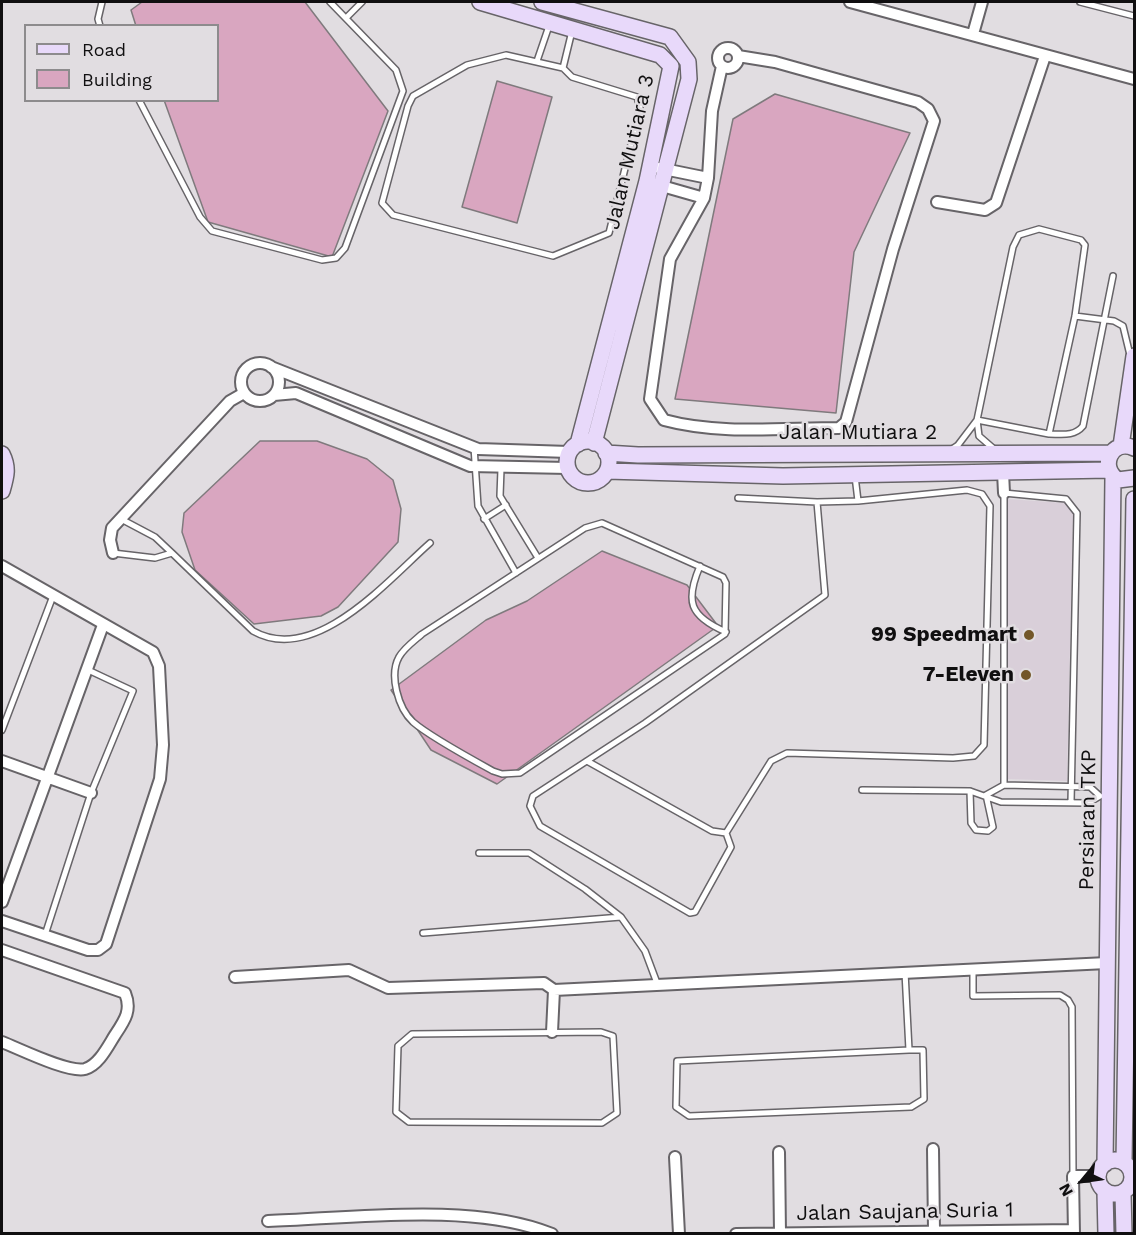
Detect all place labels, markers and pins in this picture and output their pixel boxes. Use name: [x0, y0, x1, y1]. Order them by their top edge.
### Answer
place label: 99 Speedmart: [871, 622, 1017, 648]
marker: 99 Speedmart: [1022, 628, 1036, 642]
place label: 7-Eleven: [923, 662, 1014, 688]
marker: 7-Eleven: [1019, 668, 1033, 682]

